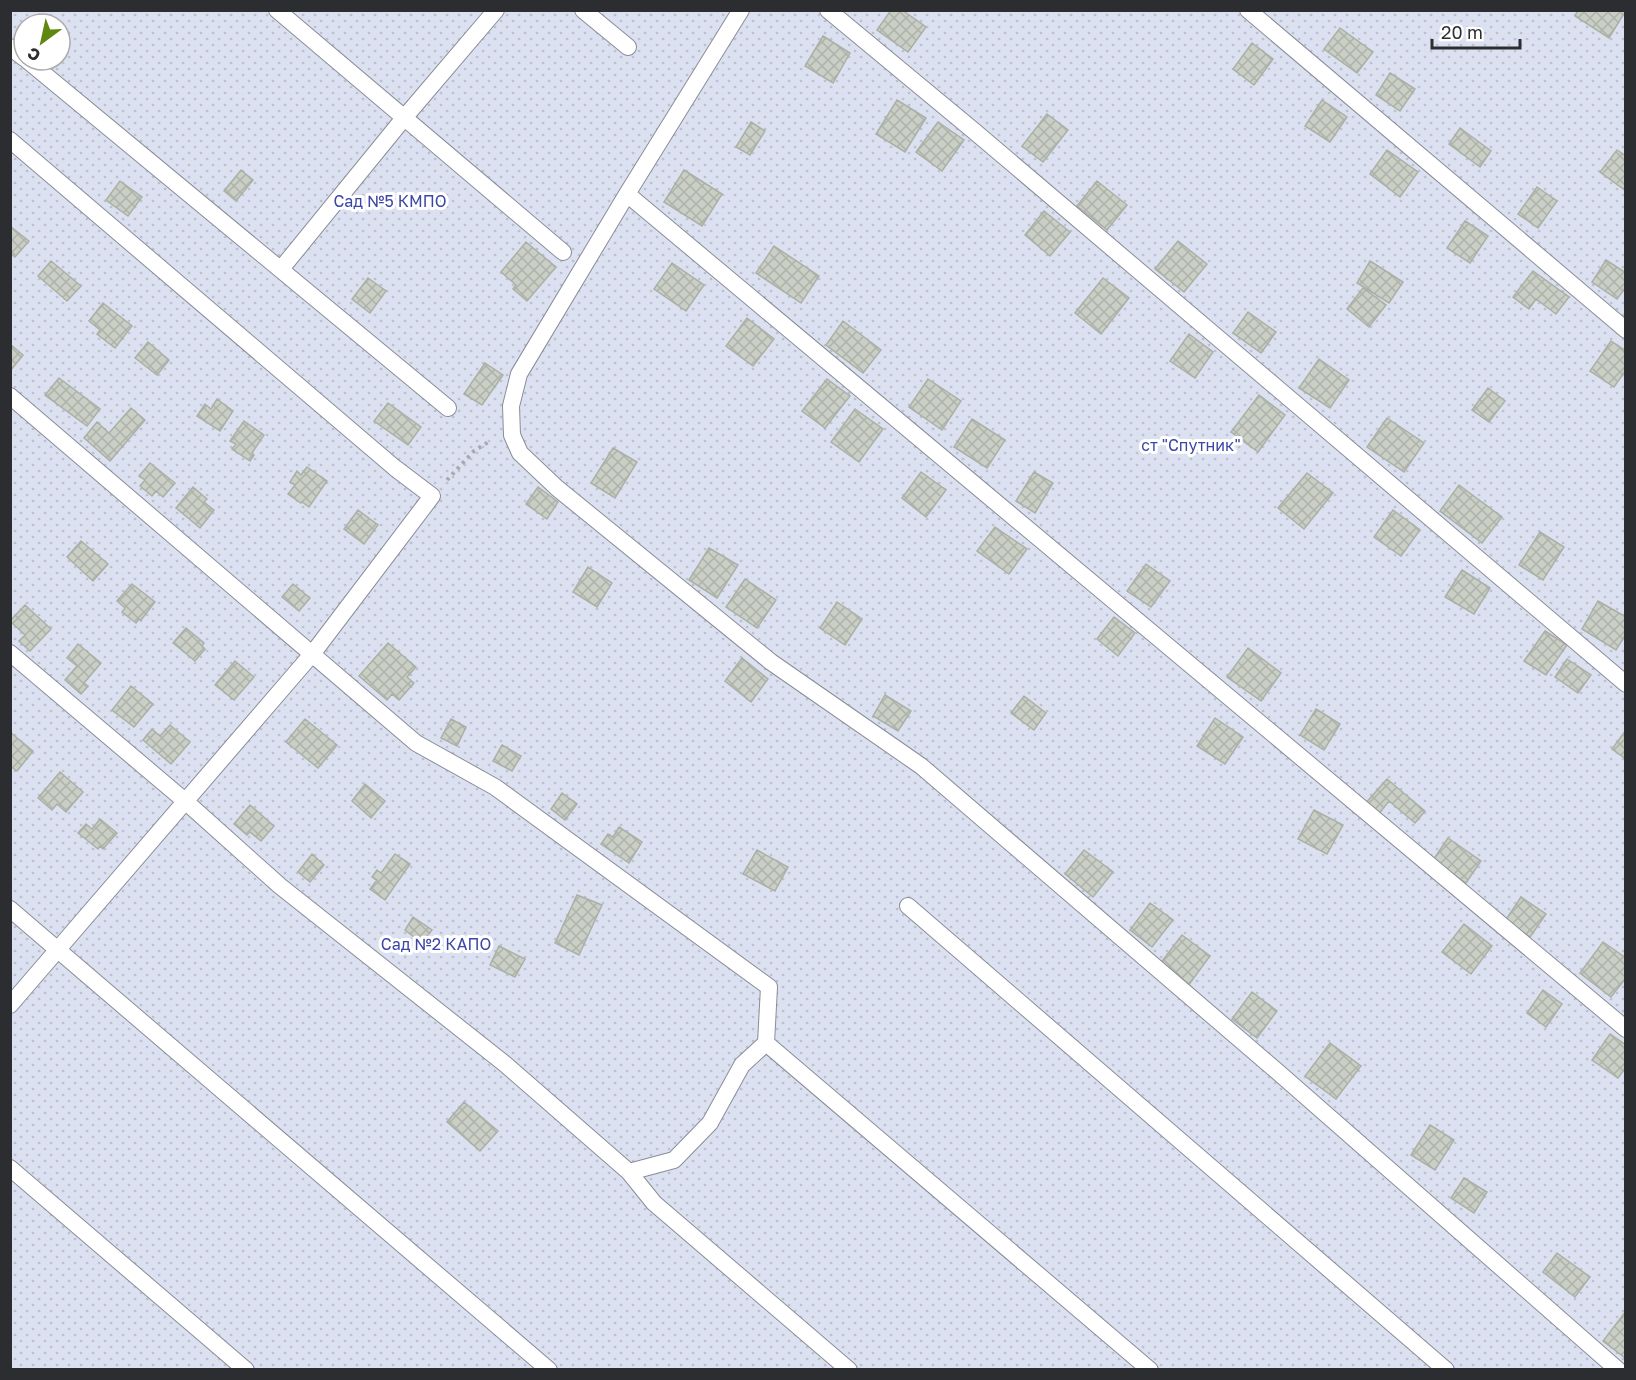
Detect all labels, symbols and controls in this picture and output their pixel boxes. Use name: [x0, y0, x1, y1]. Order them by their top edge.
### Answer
north arrow: [12, 12, 72, 72]
scale bar: [1432, 12, 1520, 50]
text: 20 m: [1441, 21, 1483, 43]
text: С: [24, 43, 44, 66]
park label: Сад №5 КМПО: [333, 191, 447, 211]
park label: ст "Спутник": [1141, 435, 1241, 455]
park label: Сад №2 КАПО: [381, 934, 491, 954]

